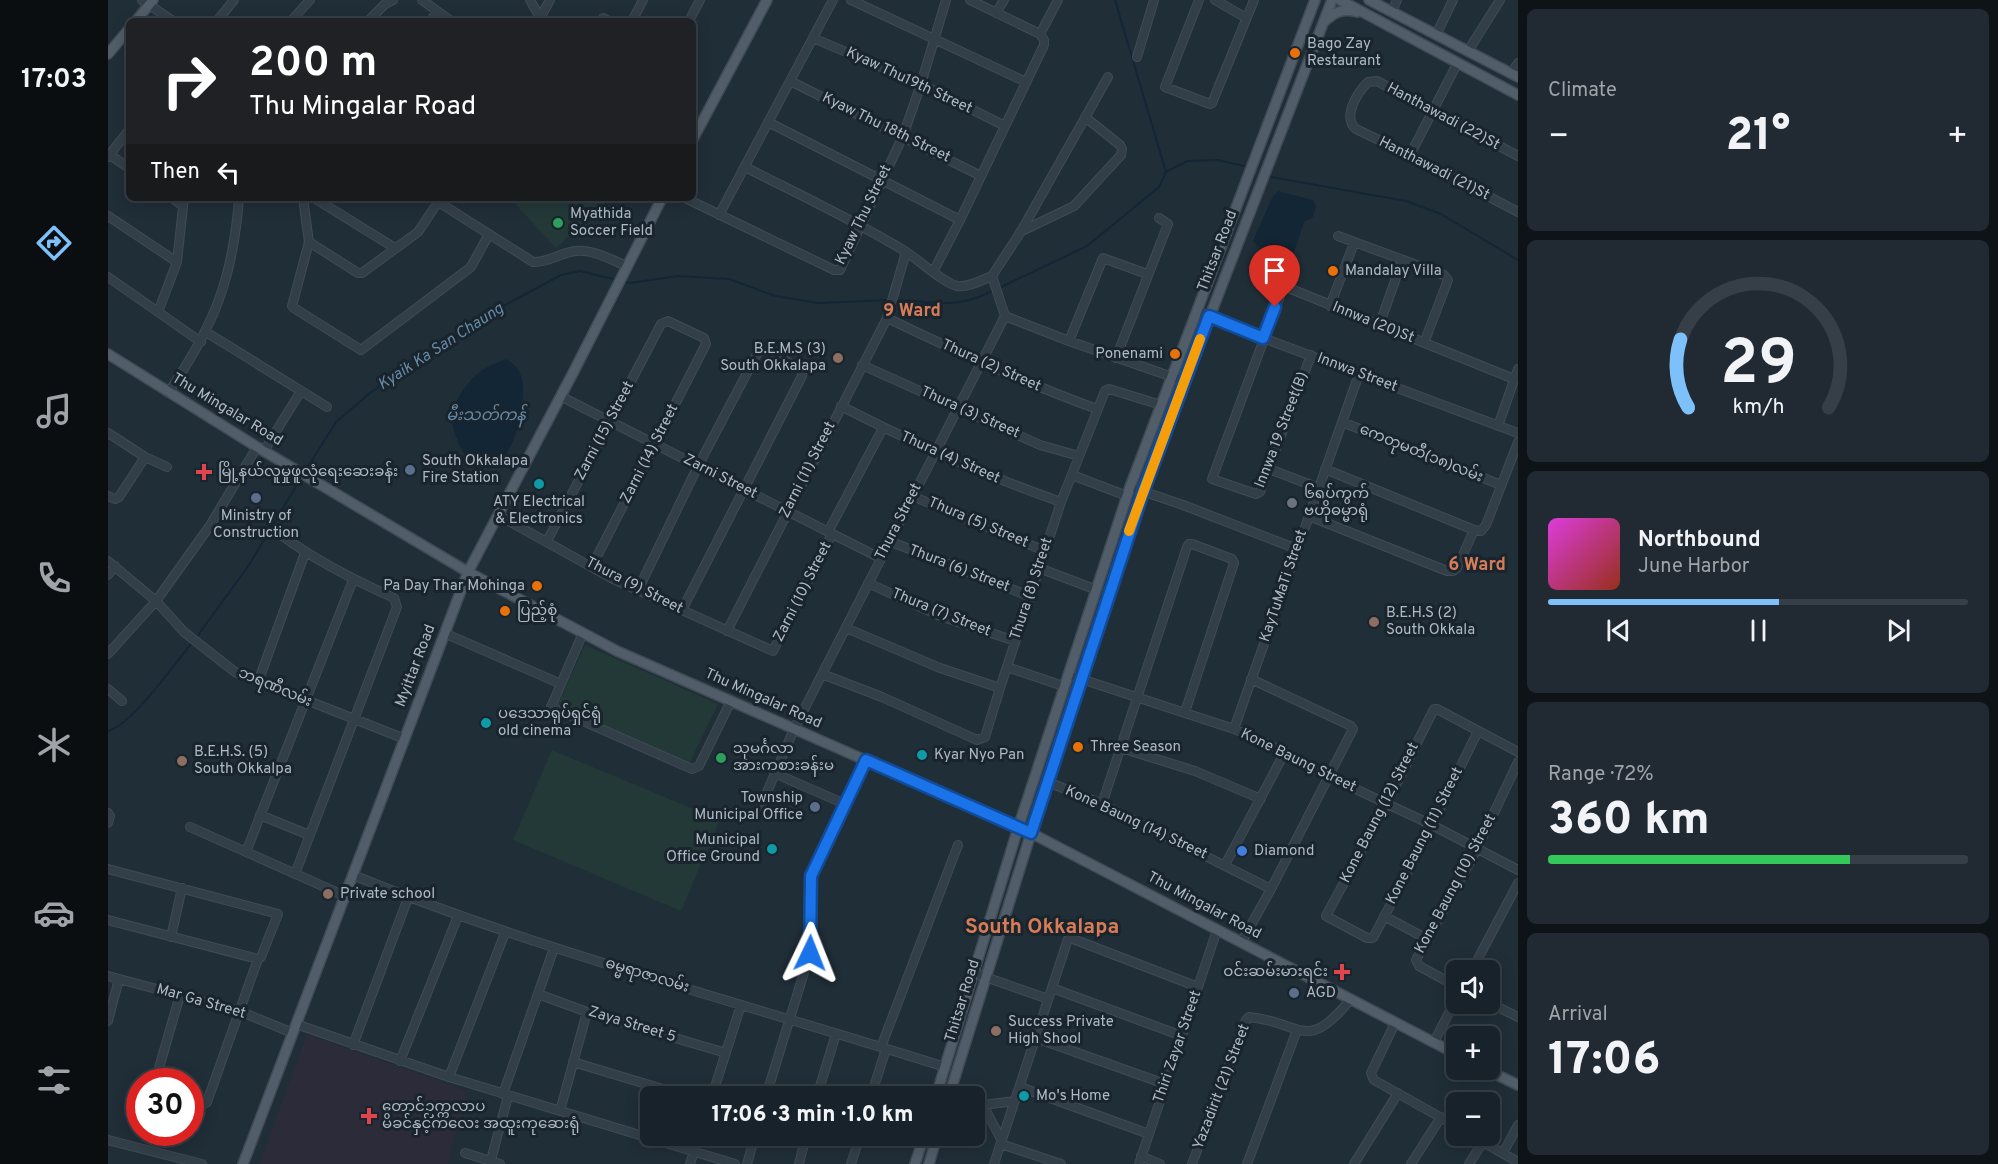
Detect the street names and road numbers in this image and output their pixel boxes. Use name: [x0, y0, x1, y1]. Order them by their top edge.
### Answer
street label: Kyaw Thu19th Street: [843, 43, 975, 119]
street label: Hanthawadi (22)St: [1383, 79, 1503, 155]
street label: Kyaw Thu 18th Street: [819, 89, 953, 167]
street label: Hanthawadi (21)St: [1375, 133, 1493, 205]
street label: Kyaw Thu Street: [832, 162, 896, 268]
street label: Thitsar Road: [1194, 208, 1242, 294]
street label: Innwa (20)St: [1329, 298, 1417, 348]
street label: Thura (2) Street: [938, 336, 1044, 396]
street label: Innwa Street: [1314, 349, 1400, 397]
street label: Thu Mingalar Road: [168, 369, 286, 451]
street label: Innwa 19 Street(B): [1251, 369, 1313, 491]
street label: Zarni (15) Street: [571, 378, 639, 484]
street label: Thura (3) Street: [917, 383, 1023, 443]
street label: Zarni (14) Street: [617, 401, 683, 507]
street label: Zarni (11) Street: [776, 419, 840, 521]
street label: ကေတုမတီ(၁၈)လမ်း: [1356, 419, 1486, 488]
street label: Thura (4) Street: [897, 428, 1003, 488]
street label: Zarni Street: [680, 450, 760, 504]
street label: Thura Street: [871, 480, 927, 564]
street label: Thura (5) Street: [925, 493, 1031, 553]
street label: KayTuMaTi Street: [1256, 527, 1312, 645]
street label: Thura (8) Street: [1006, 535, 1058, 643]
street label: Zarni (10) Street: [770, 539, 836, 645]
street label: Thura (6) Street: [906, 541, 1012, 597]
street label: Thura (9) Street: [582, 553, 686, 619]
street label: Thura (7) Street: [889, 584, 993, 642]
street label: Myittar Road: [392, 622, 440, 710]
street label: ဘရဏီလမ်း: [235, 662, 316, 713]
street label: Thu Mingalar Road: [701, 665, 825, 733]
street label: Kone Baung Street: [1237, 725, 1359, 797]
street label: Kone Baung (12) Street: [1336, 740, 1424, 886]
street label: Kone Baung (11) Street: [1382, 764, 1468, 908]
street label: Kone Baung (14) Street: [1062, 782, 1210, 864]
street label: Kone Baung (10) Street: [1411, 811, 1501, 957]
street label: Thu Mingalar Road: [1144, 868, 1264, 944]
street label: ဓမ္မရာဇာလမ်း: [602, 952, 692, 999]
street label: Thitsar Road: [941, 957, 985, 1045]
street label: Mar Ga Street: [154, 980, 248, 1024]
street label: Thiri Zayar Street: [1150, 988, 1206, 1106]
street label: Zaya Street 5: [586, 1003, 678, 1047]
street label: Yazadirit (21) Street: [1189, 1021, 1255, 1153]

